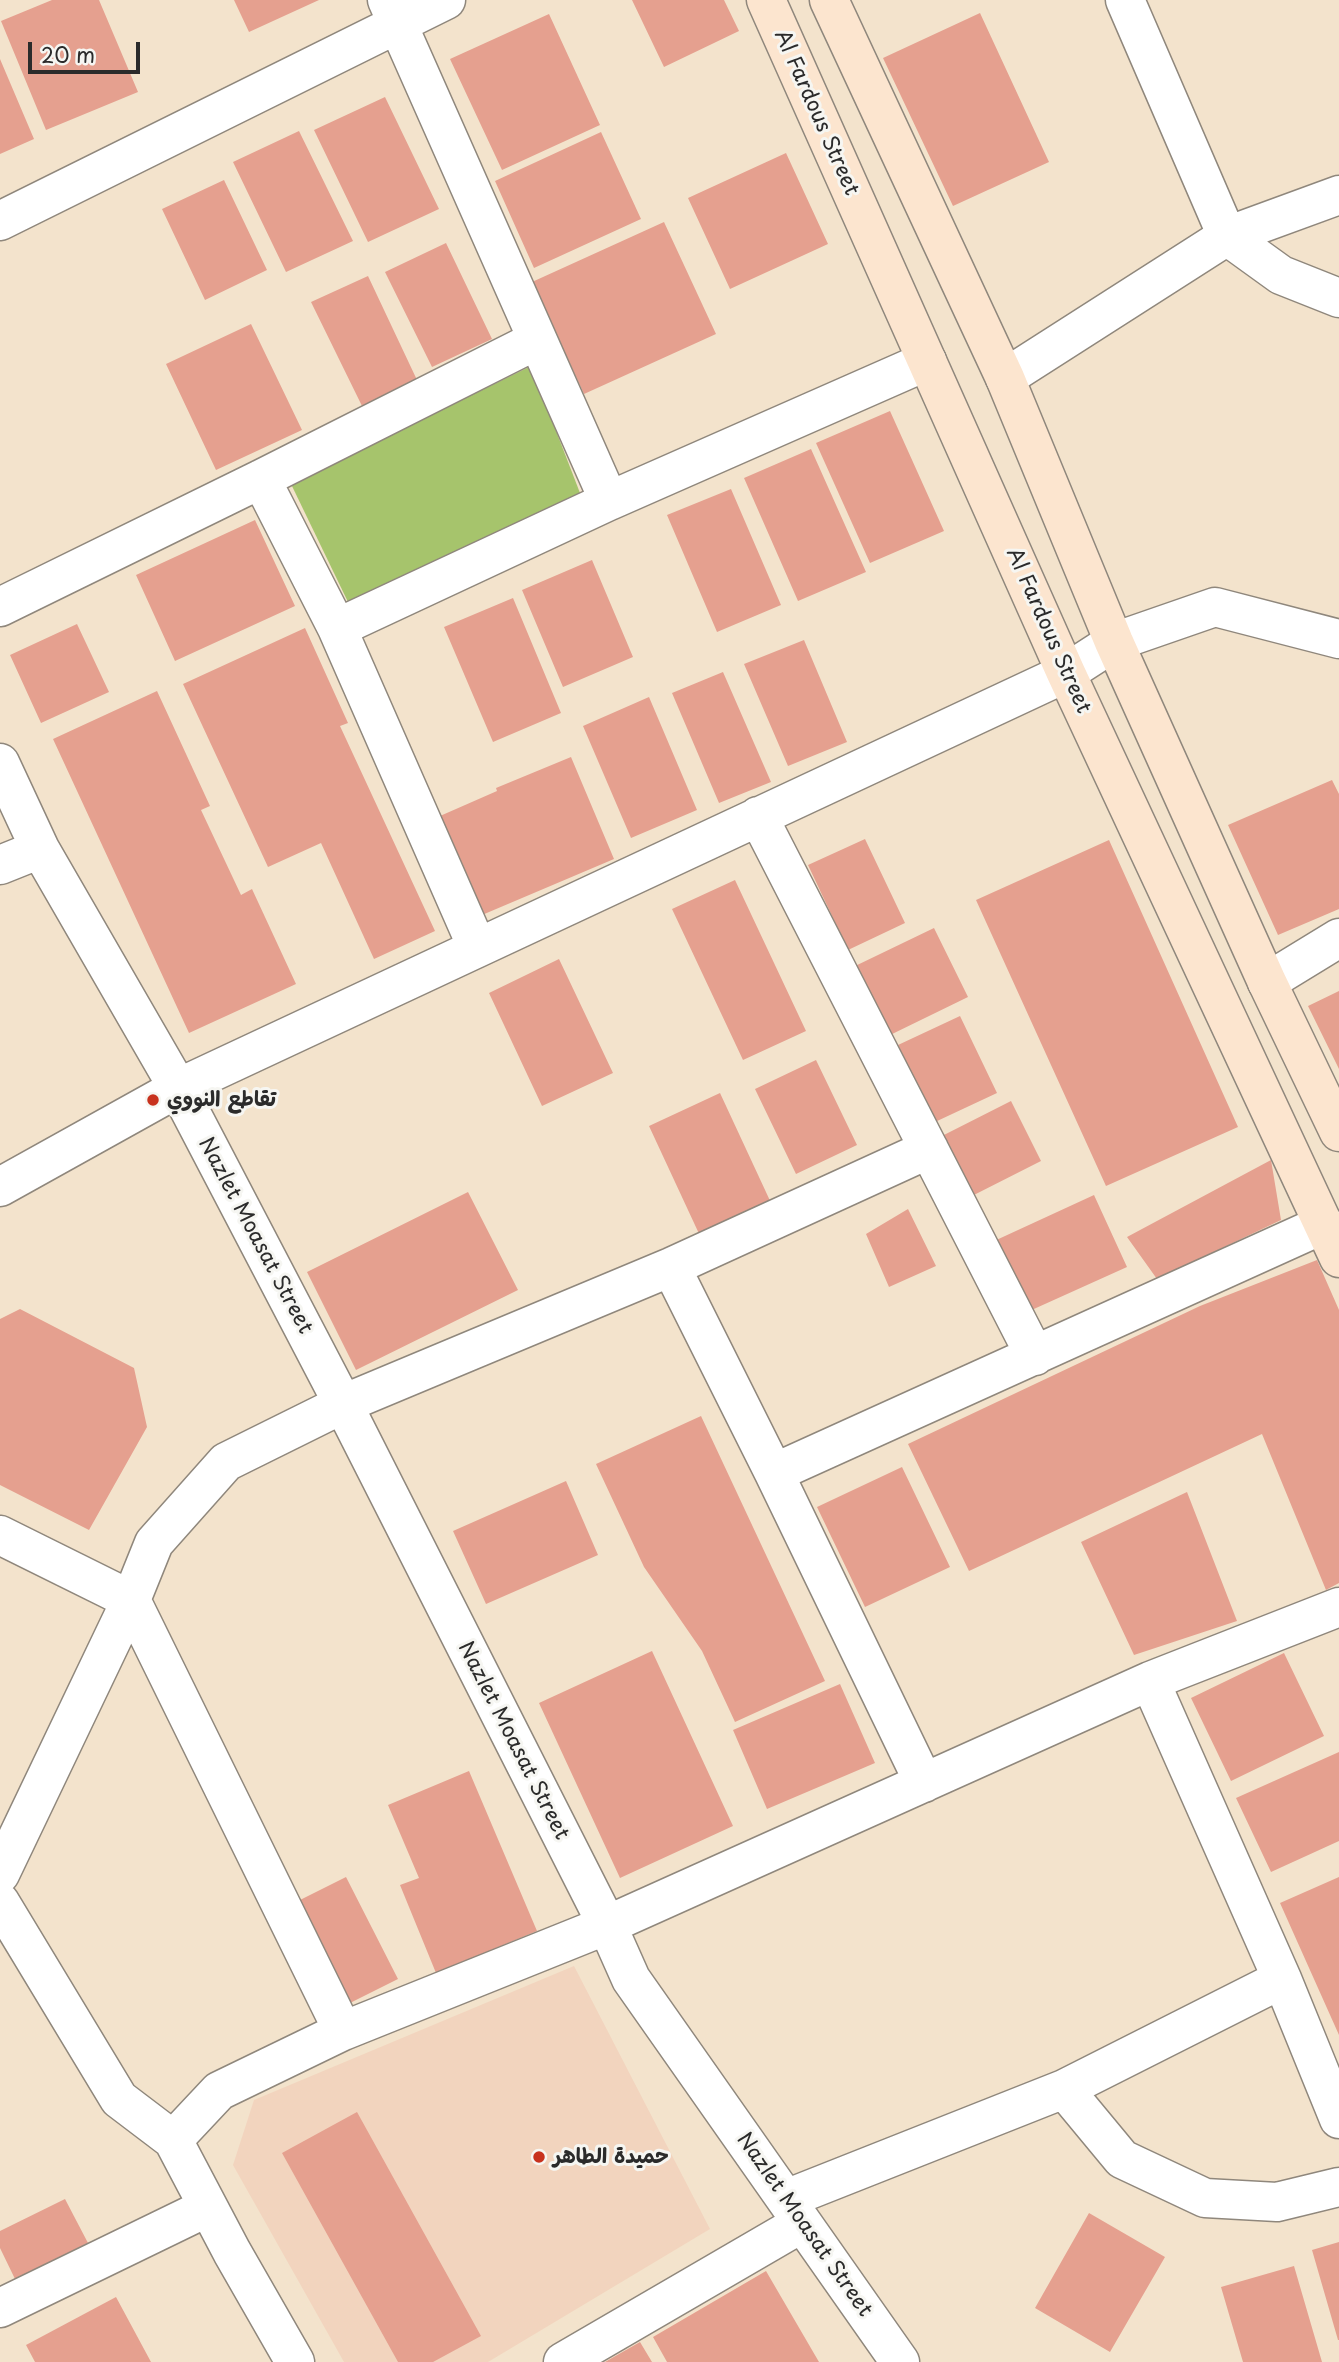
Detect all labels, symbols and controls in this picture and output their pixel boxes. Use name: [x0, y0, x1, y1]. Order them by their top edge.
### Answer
street label: Al Fardous Street: [768, 26, 864, 200]
scale bar: [32, 28, 144, 72]
text: 20 m: [41, 38, 95, 70]
street label: Al Fardous Street: [1000, 544, 1096, 718]
place label: تقاطع النووي: [167, 1087, 276, 1113]
marker: تقاطع النووي: [145, 1092, 161, 1108]
street label: Nazlet Moasat Street: [192, 1133, 318, 1339]
street label: Nazlet Moasat Street: [452, 1638, 574, 1844]
street label: Nazlet Moasat Street: [731, 2128, 877, 2322]
place label: حميدة الطاهر: [553, 2144, 669, 2170]
marker: حميدة الطاهر: [531, 2149, 547, 2165]

